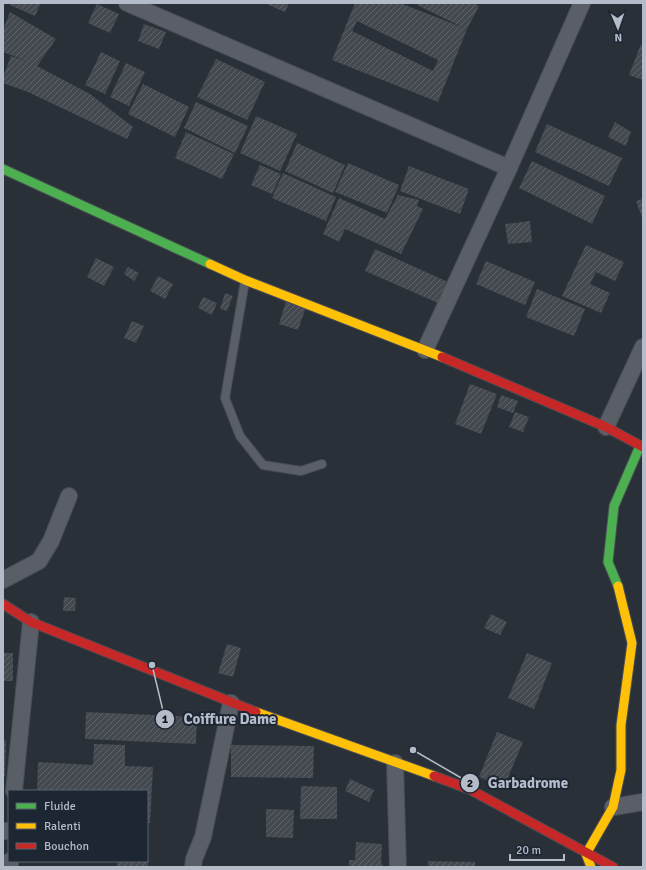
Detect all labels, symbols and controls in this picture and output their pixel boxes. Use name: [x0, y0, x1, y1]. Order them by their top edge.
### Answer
north arrow: [598, 8, 638, 48]
text: N: [614, 31, 622, 44]
callout: Coiffure Dame: [155, 705, 285, 732]
text: Coiffure Dame: [183, 710, 277, 728]
text: 1: [162, 712, 169, 727]
callout: Garbadrome: [460, 769, 576, 796]
text: Garbadrome: [488, 774, 568, 792]
text: 2: [467, 776, 473, 791]
legend: [8, 790, 148, 862]
text: Fluide: [44, 799, 76, 814]
text: Ralenti: [44, 819, 81, 834]
scale bar: [510, 836, 564, 862]
text: Bouchon: [44, 839, 89, 854]
text: 20 m: [516, 843, 541, 858]

